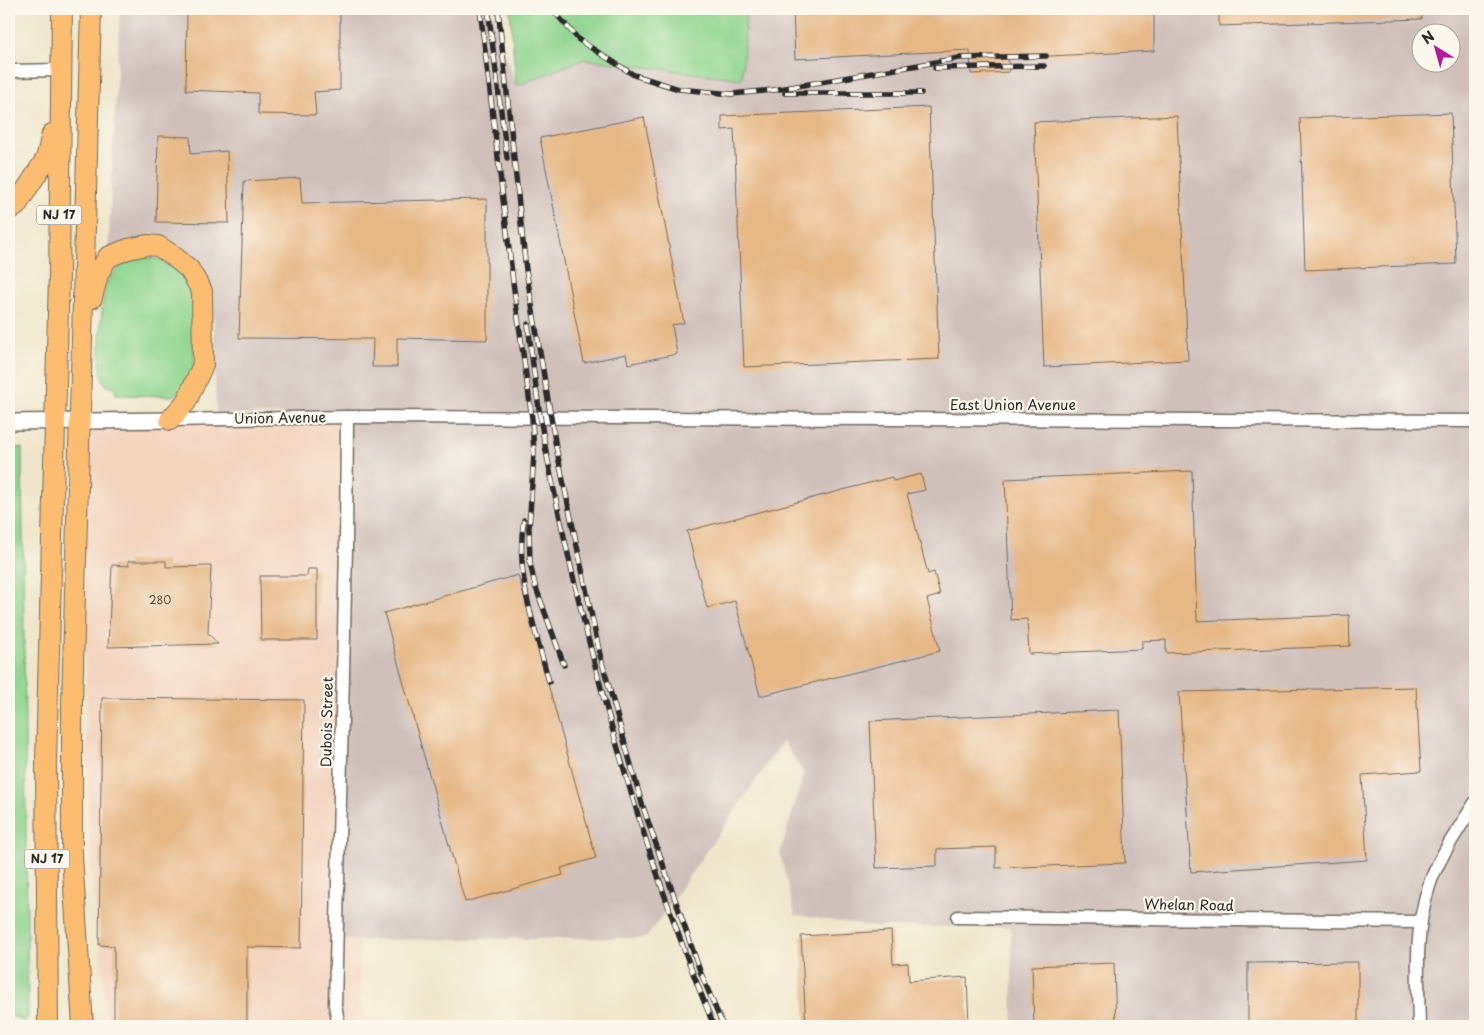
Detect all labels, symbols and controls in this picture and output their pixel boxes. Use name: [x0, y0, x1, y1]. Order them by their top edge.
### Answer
north arrow: [1412, 22, 1462, 72]
text: N: [1417, 25, 1439, 49]
road number: NJ 17: [36, 206, 82, 224]
street label: East Union Avenue: [950, 394, 1076, 415]
street label: Union Avenue: [234, 406, 327, 429]
house number: 280: [149, 591, 171, 608]
street label: Dubois Street: [315, 676, 338, 767]
road number: NJ 17: [24, 850, 70, 869]
street label: Whelan Road: [1144, 893, 1234, 916]

